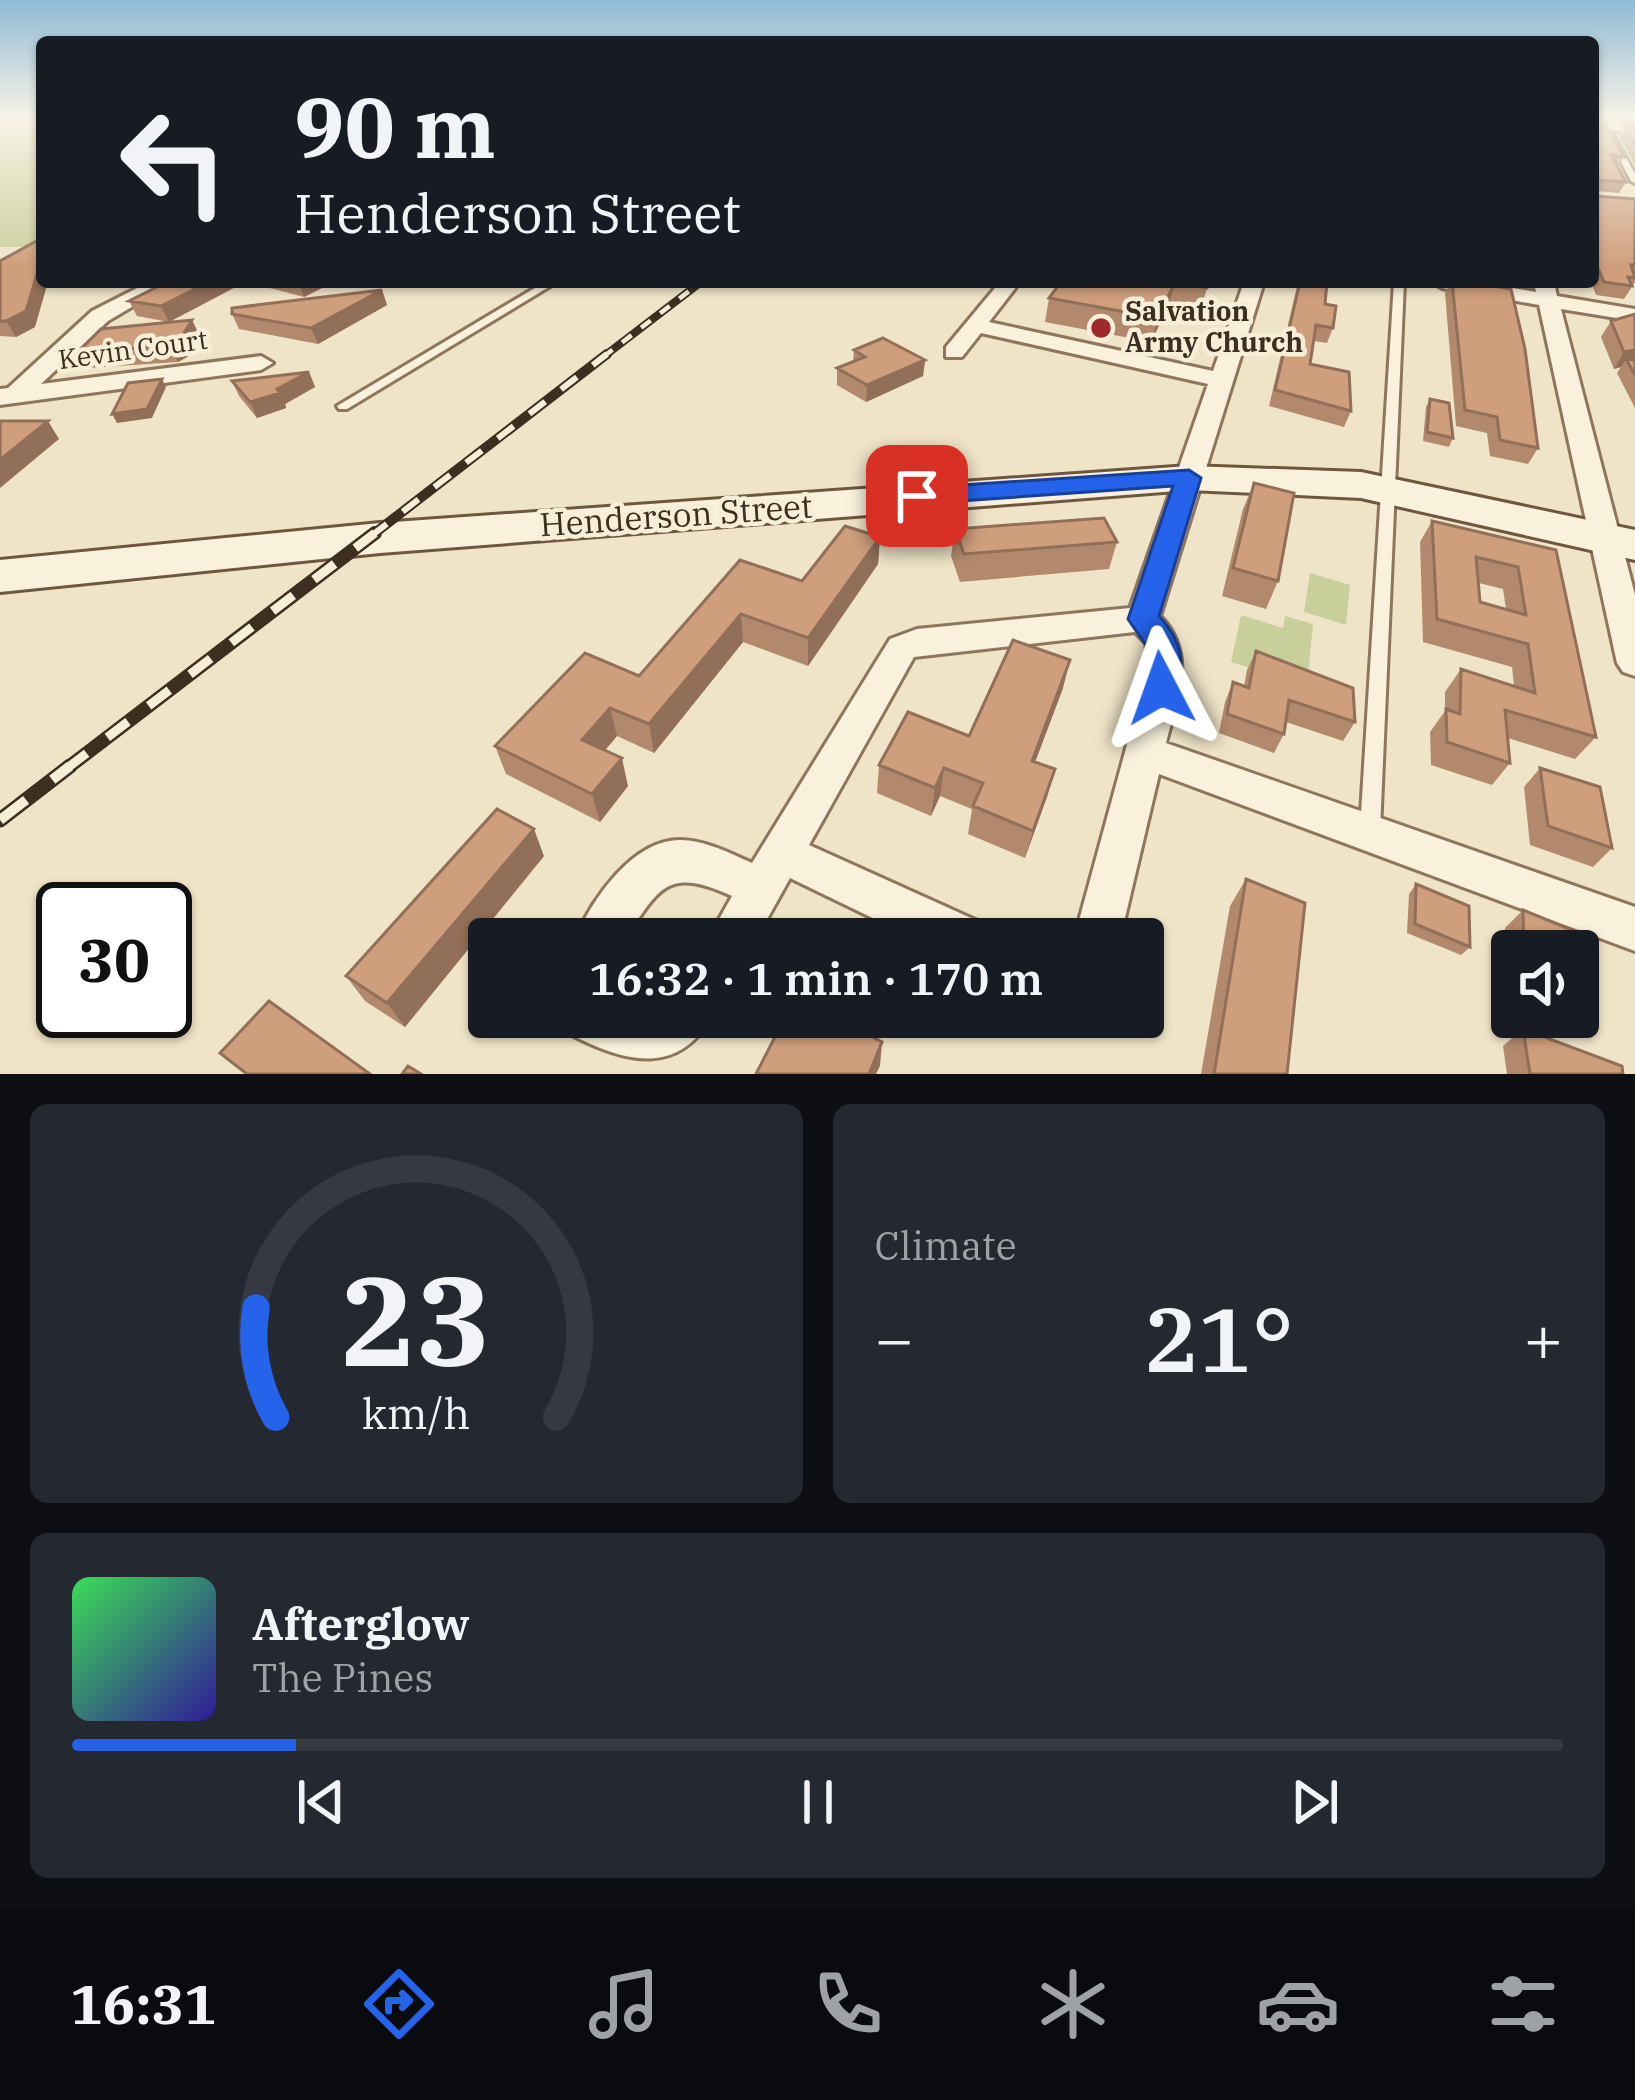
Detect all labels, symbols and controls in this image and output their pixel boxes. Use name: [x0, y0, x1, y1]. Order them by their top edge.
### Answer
text: 90 m: [294, 72, 496, 181]
icon: left: [96, 84, 252, 240]
text: Henderson Street: [294, 178, 741, 248]
place label: Salvation Army Church: [1125, 293, 1303, 359]
marker: Salvation Army Church: [1088, 315, 1114, 341]
street label: Kevin Court: [56, 321, 210, 376]
pin: [866, 445, 968, 547]
icon: arrive: [884, 463, 950, 529]
street label: Henderson Street: [538, 484, 814, 545]
position arrow: [1098, 625, 1224, 751]
speed limit sign: 30: [36, 882, 192, 1038]
map controls: [1491, 930, 1599, 1038]
button: sound: [1491, 930, 1599, 1038]
text: 16:32 · 1 min · 170 m: [589, 949, 1043, 1007]
text: Climate: [875, 1220, 1017, 1271]
text: 23: [341, 1238, 491, 1400]
text: 21°: [1144, 1280, 1294, 1397]
text: −: [875, 1295, 914, 1381]
text: +: [1523, 1295, 1563, 1381]
text: km/h: [362, 1384, 470, 1440]
text: Afterglow: [252, 1594, 470, 1652]
text: The Pines: [252, 1652, 433, 1703]
icon: previous: [288, 1769, 354, 1835]
icon: pause: [785, 1769, 851, 1835]
icon: next: [1282, 1769, 1348, 1835]
icon: directions: [357, 1962, 441, 2046]
icon: music: [582, 1962, 666, 2046]
icon: phone: [806, 1962, 890, 2046]
icon: climate: [1031, 1962, 1115, 2046]
icon: car: [1256, 1962, 1340, 2046]
icon: filters: [1481, 1962, 1565, 2046]
text: 16:31: [70, 1969, 216, 2039]

